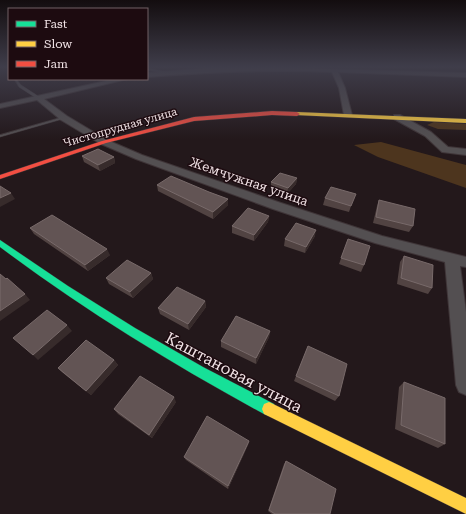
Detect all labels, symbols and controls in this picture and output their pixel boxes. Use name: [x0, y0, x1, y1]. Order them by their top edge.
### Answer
legend: [8, 8, 148, 80]
text: Fast: [44, 17, 68, 31]
text: Slow: [44, 37, 72, 51]
text: Jam: [44, 57, 68, 71]
street label: Чистопрудная улица: [62, 105, 179, 150]
street label: Жемчужная улица: [188, 154, 310, 209]
street label: Каштановая улица: [162, 328, 306, 417]

